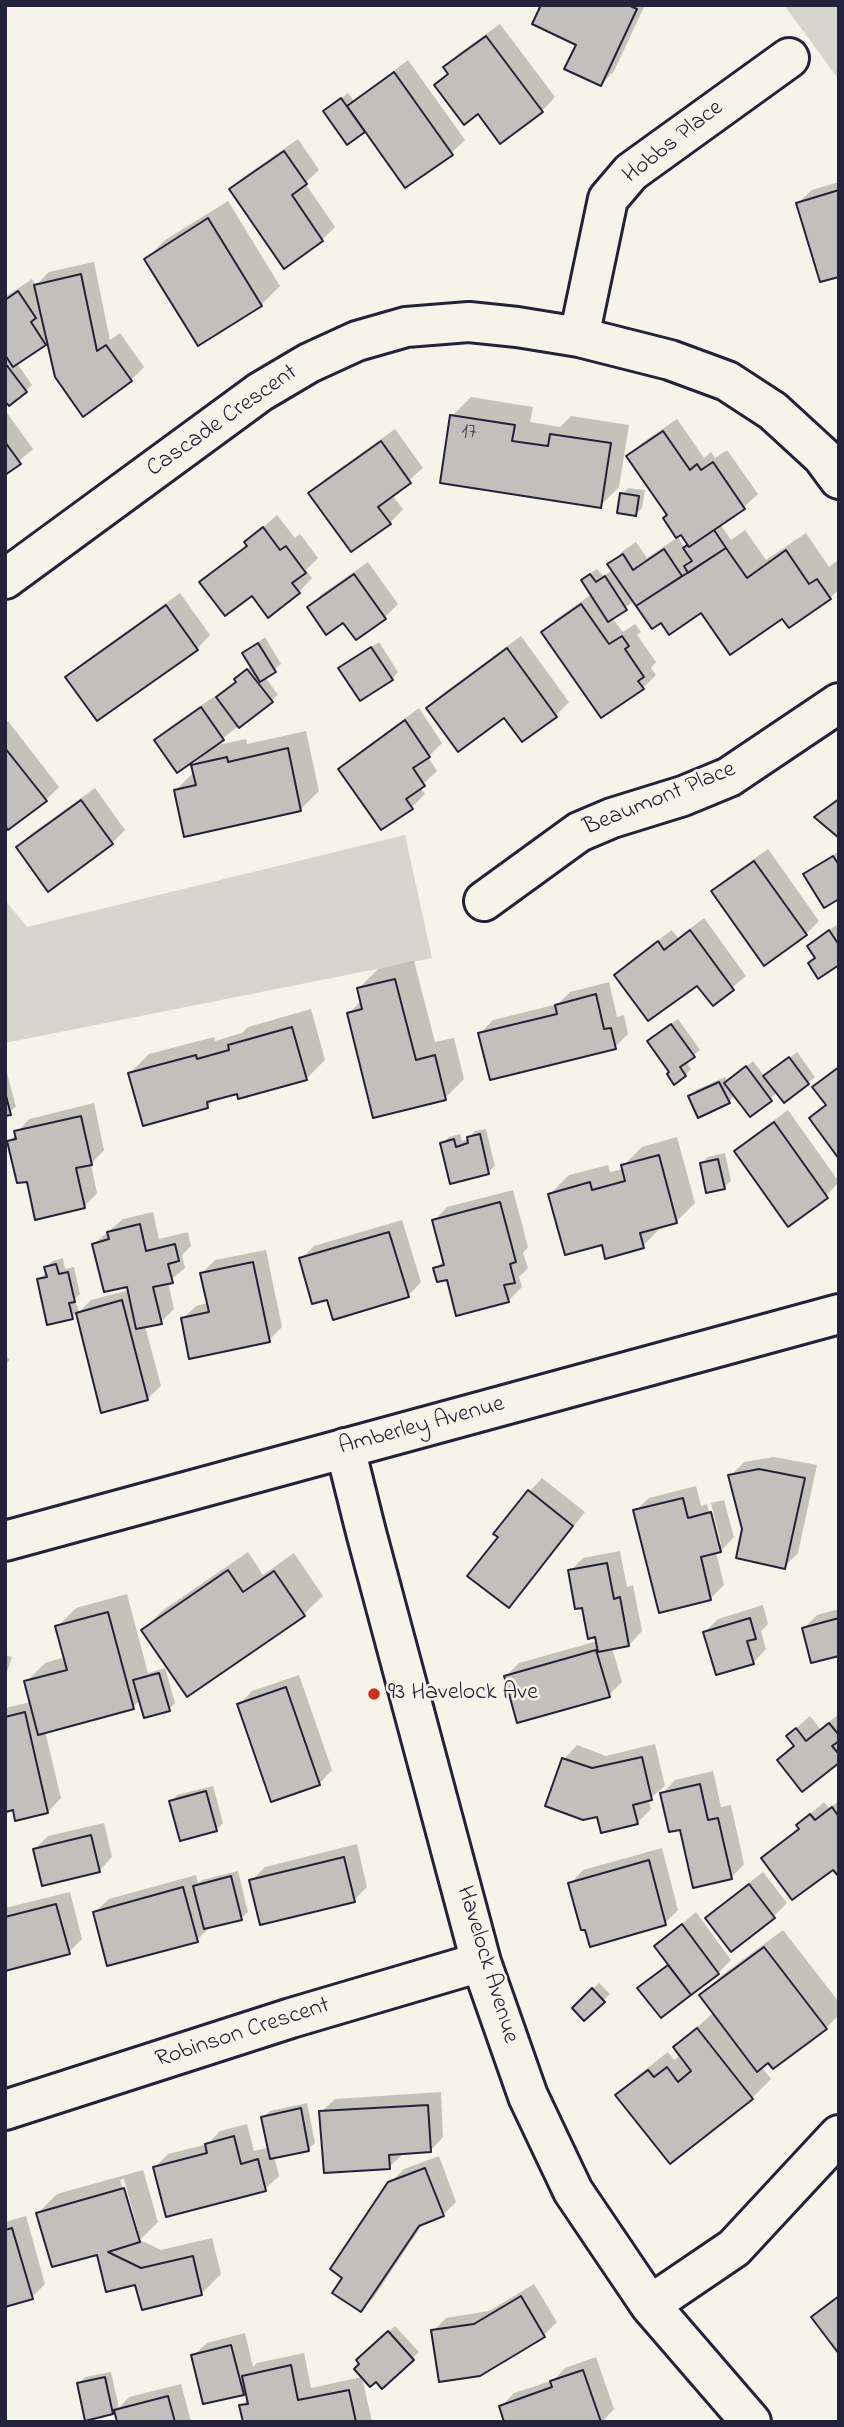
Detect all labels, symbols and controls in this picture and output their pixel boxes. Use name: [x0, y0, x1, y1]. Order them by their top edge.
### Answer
street label: Hobbs Place: [618, 95, 730, 191]
street label: Cascade Crescent: [142, 359, 304, 485]
house number: 17: [461, 421, 477, 447]
street label: Beaumont Place: [580, 756, 740, 844]
street label: Amberley Avenue: [336, 1391, 508, 1463]
place label: 93 Havelock Ave: [388, 1680, 538, 1708]
marker: 93 Havelock Ave: [366, 1686, 382, 1702]
street label: Havelock Avenue: [448, 1883, 524, 2047]
street label: Robinson Crescent: [152, 1992, 334, 2076]

